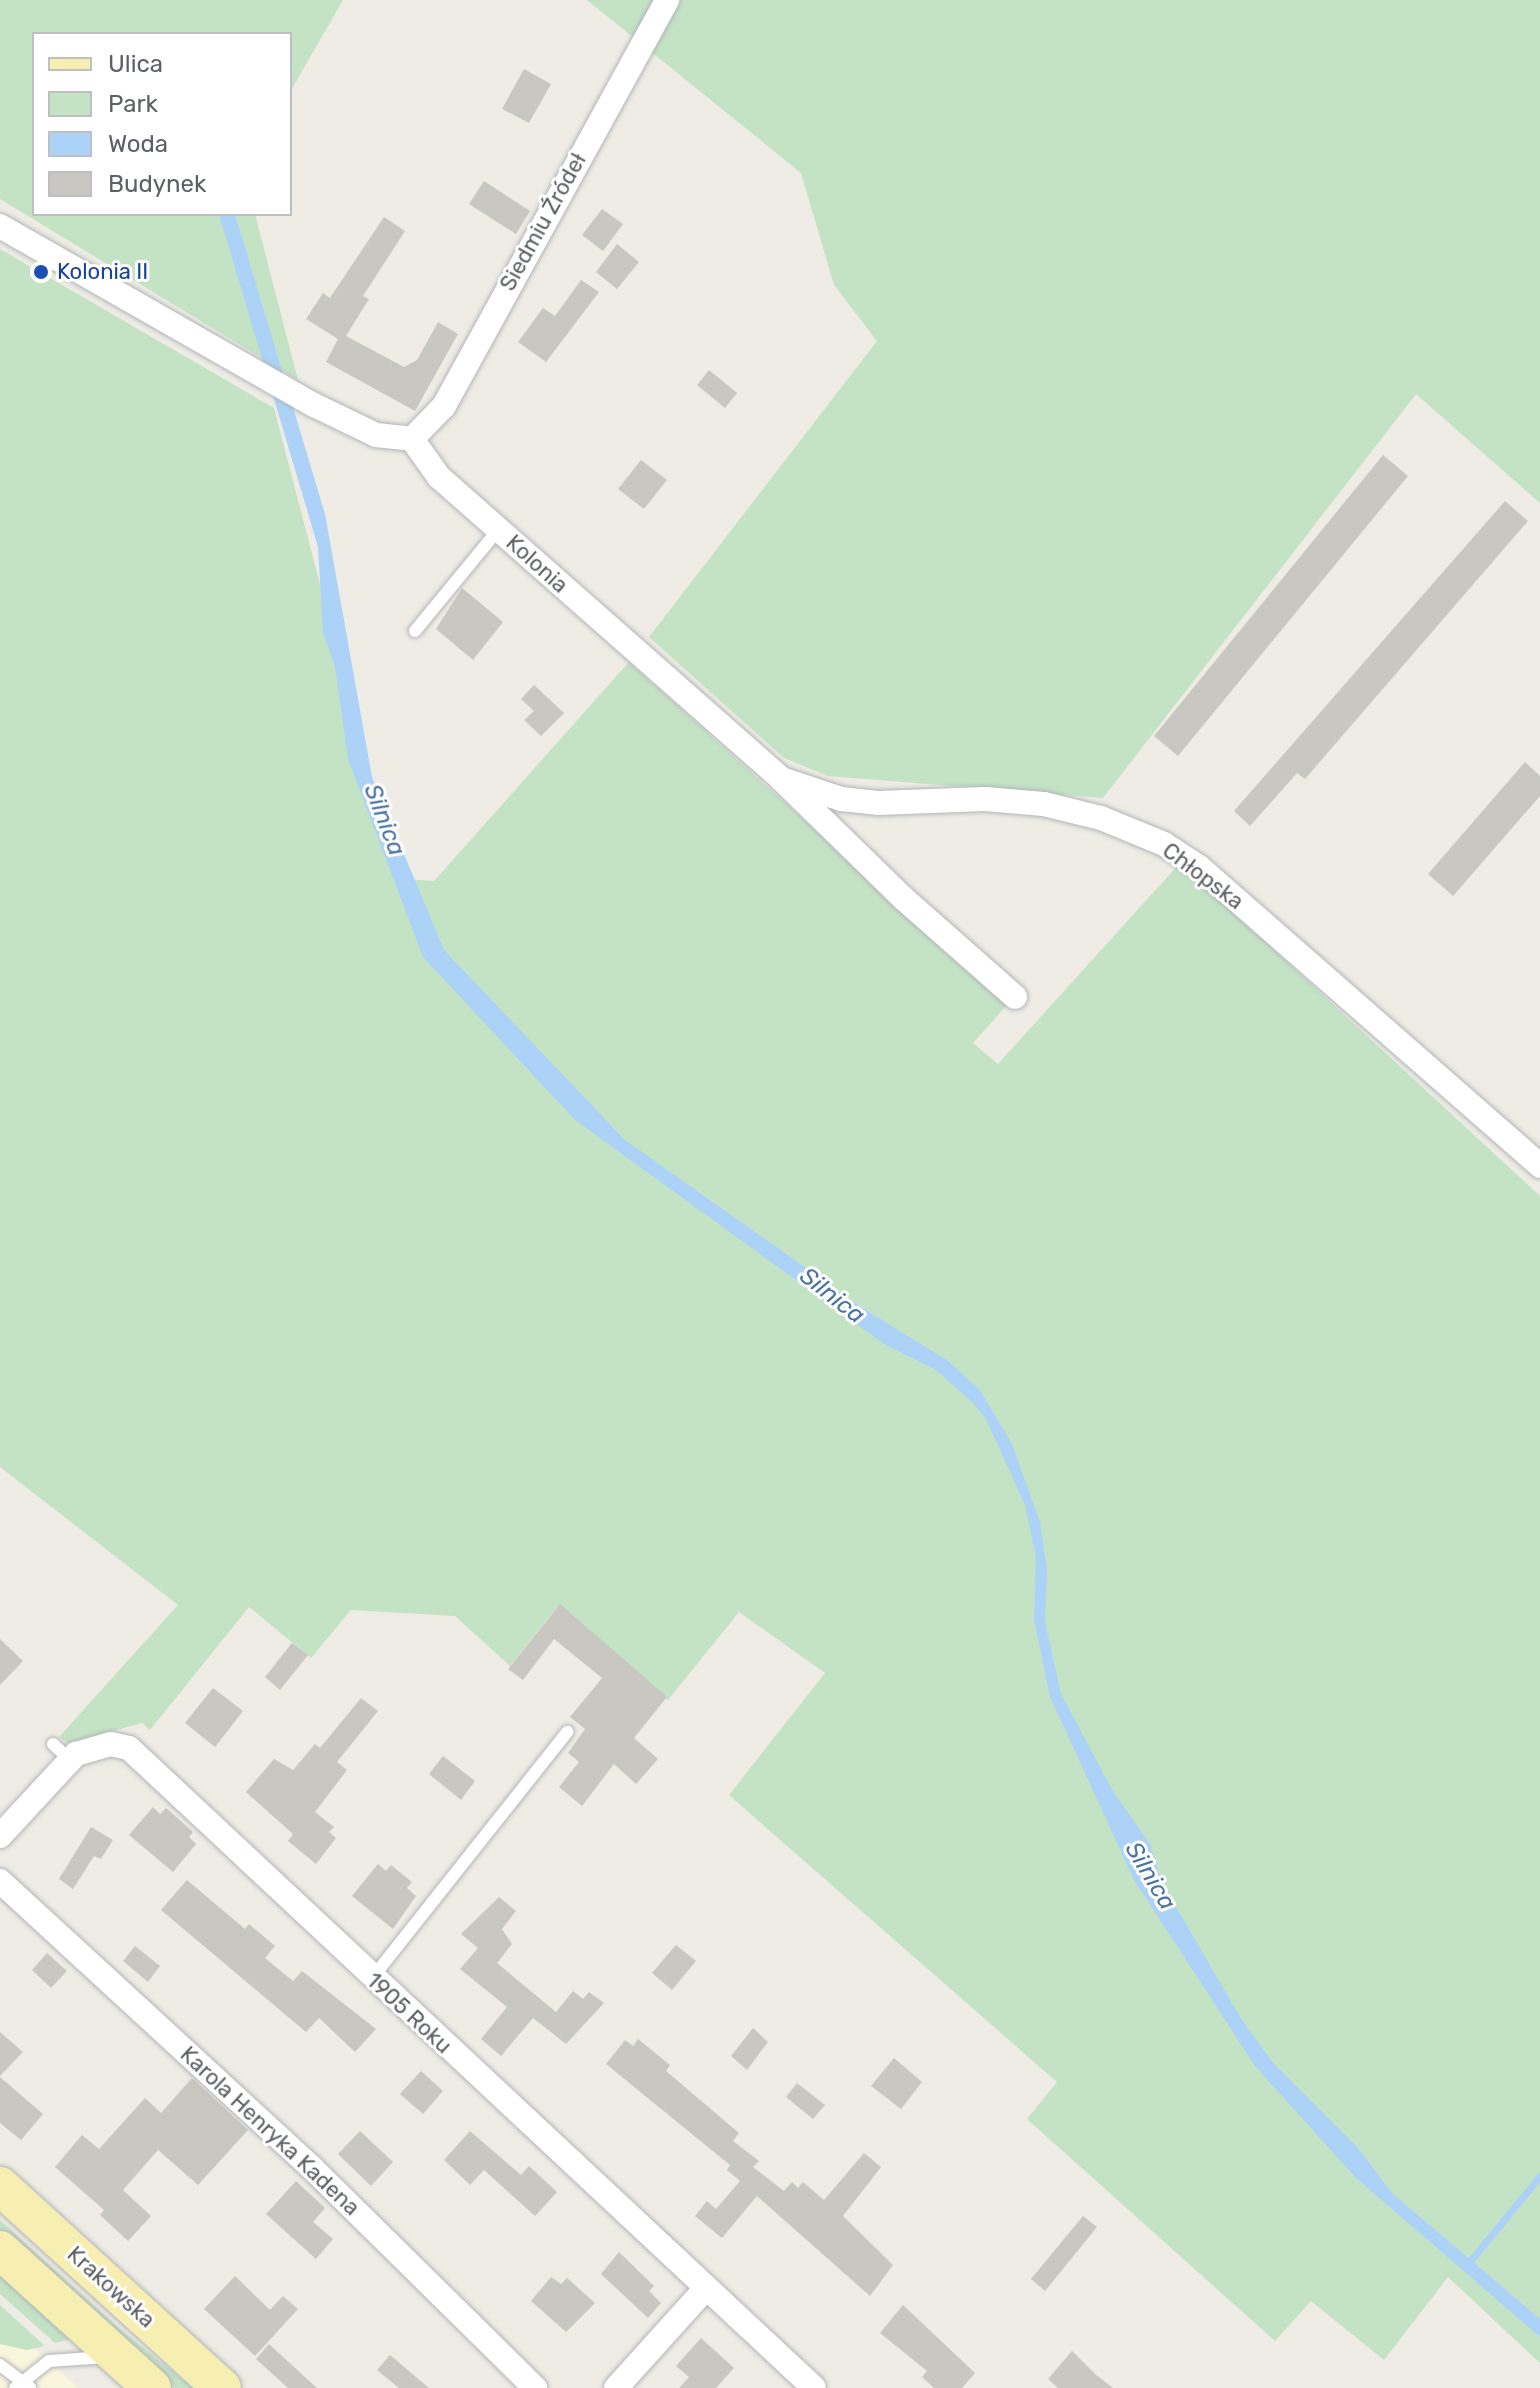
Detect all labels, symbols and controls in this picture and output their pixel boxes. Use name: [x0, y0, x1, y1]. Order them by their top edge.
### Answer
legend: [32, 32, 292, 216]
text: Ulica: [108, 50, 163, 78]
text: Park: [108, 90, 158, 118]
text: Woda: [108, 130, 168, 158]
street label: Siedmiu Źródeł: [494, 149, 592, 295]
text: Budynek: [108, 170, 206, 198]
place label: Kolonia II: [57, 259, 148, 285]
marker: Kolonia II: [32, 263, 50, 281]
street label: Kolonia: [501, 529, 573, 599]
water label: Silnica: [357, 780, 411, 860]
street label: Chłopska: [1157, 837, 1249, 915]
water label: Silnica: [794, 1262, 870, 1330]
water label: Silnica: [1119, 1837, 1181, 1915]
street label: 1905 Roku: [361, 1967, 457, 2059]
street label: Karola Henryka Kadena: [175, 2041, 365, 2221]
street label: Krakowska: [62, 2241, 160, 2333]

